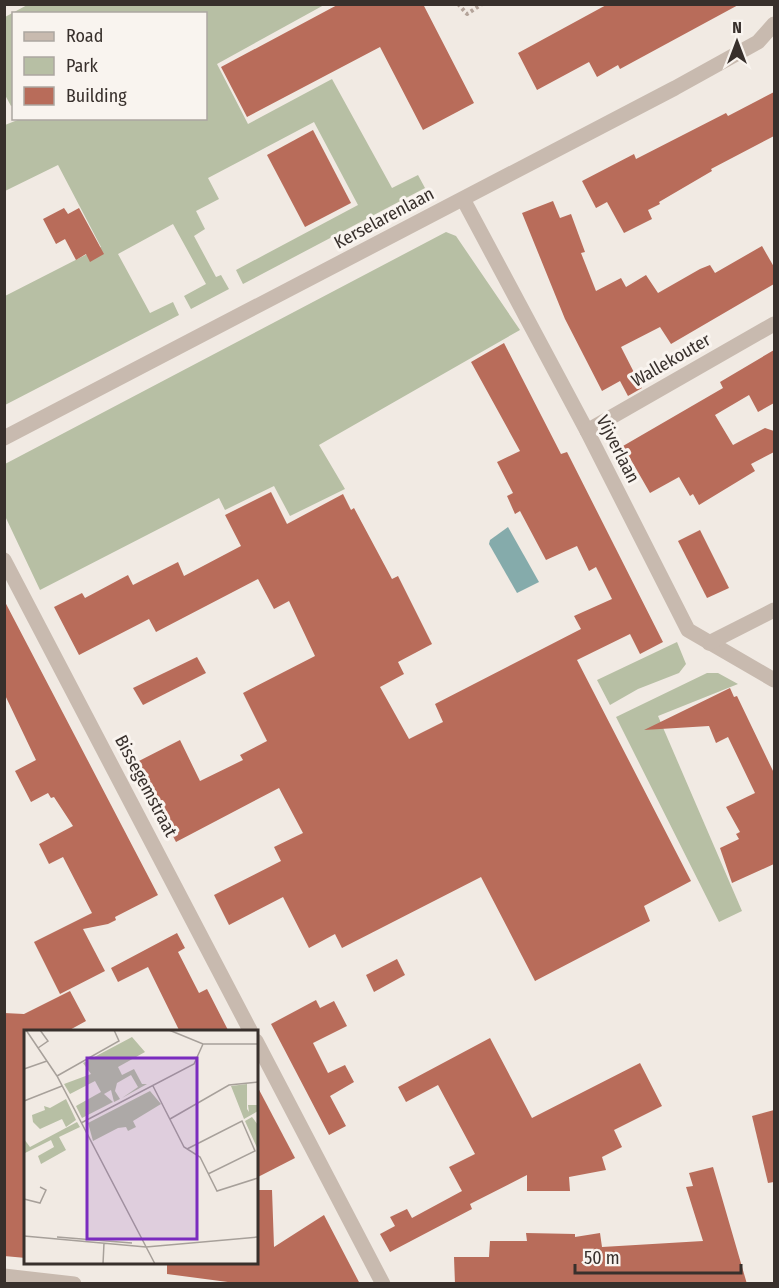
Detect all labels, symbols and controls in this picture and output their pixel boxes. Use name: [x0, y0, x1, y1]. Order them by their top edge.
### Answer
legend: [12, 12, 207, 120]
north arrow: [707, 12, 767, 72]
text: N: [732, 18, 742, 37]
text: Road: [66, 25, 103, 47]
text: Park: [66, 55, 99, 77]
text: Building: [66, 85, 127, 107]
street label: Kerselarenlaan: [330, 182, 438, 254]
street label: Wallekouter: [627, 328, 715, 391]
street label: Vijverlaan: [592, 411, 644, 487]
street label: Bissegemstraat: [110, 731, 182, 841]
inset map: [24, 1030, 258, 1264]
scale bar: [575, 1237, 742, 1275]
text: 50 m: [584, 1247, 620, 1269]

